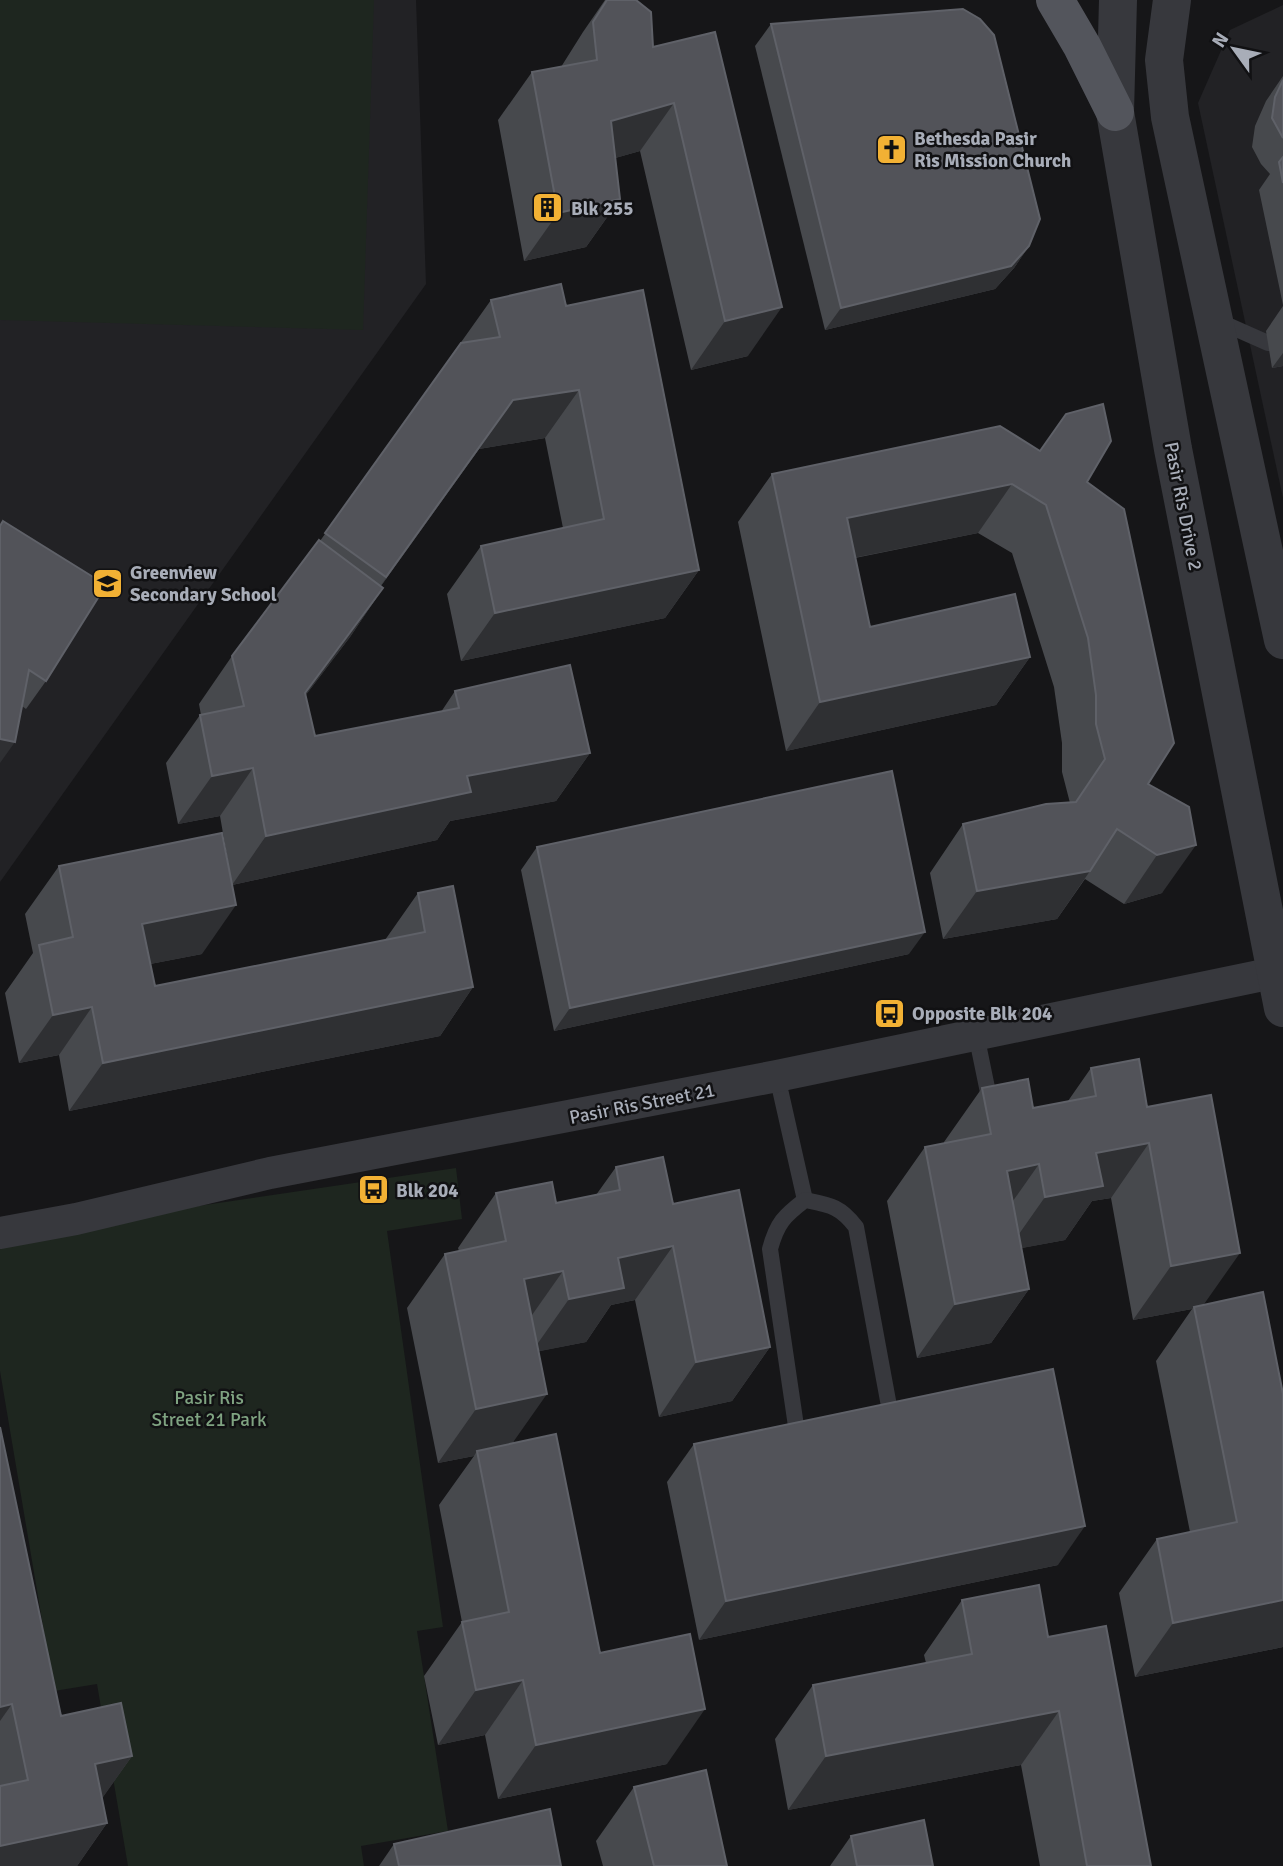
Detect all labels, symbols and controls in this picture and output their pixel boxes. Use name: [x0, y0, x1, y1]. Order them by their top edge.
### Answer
north arrow: [1199, 14, 1269, 84]
text: N: [1207, 28, 1234, 52]
place label: Bethesda Pasir Ris Mission Church: [914, 127, 1071, 173]
church icon: Bethesda Pasir Ris Mission Church: [874, 132, 908, 166]
building icon: Blk 255: [531, 191, 565, 225]
place label: Blk 255: [571, 197, 634, 221]
street label: Pasir Ris Drive 2: [1159, 440, 1207, 573]
place label: Greenview Secondary School: [130, 561, 277, 607]
school or university icon: Greenview Secondary School: [90, 566, 124, 600]
bus stop icon: Opposite Blk 204: [872, 996, 906, 1030]
place label: Opposite Blk 204: [912, 1002, 1052, 1026]
street label: Pasir Ris Street 21: [567, 1078, 717, 1130]
bus stop icon: Blk 204: [356, 1173, 390, 1207]
place label: Blk 204: [396, 1179, 459, 1203]
park label: Pasir Ris Street 21 Park: [152, 1386, 267, 1432]

